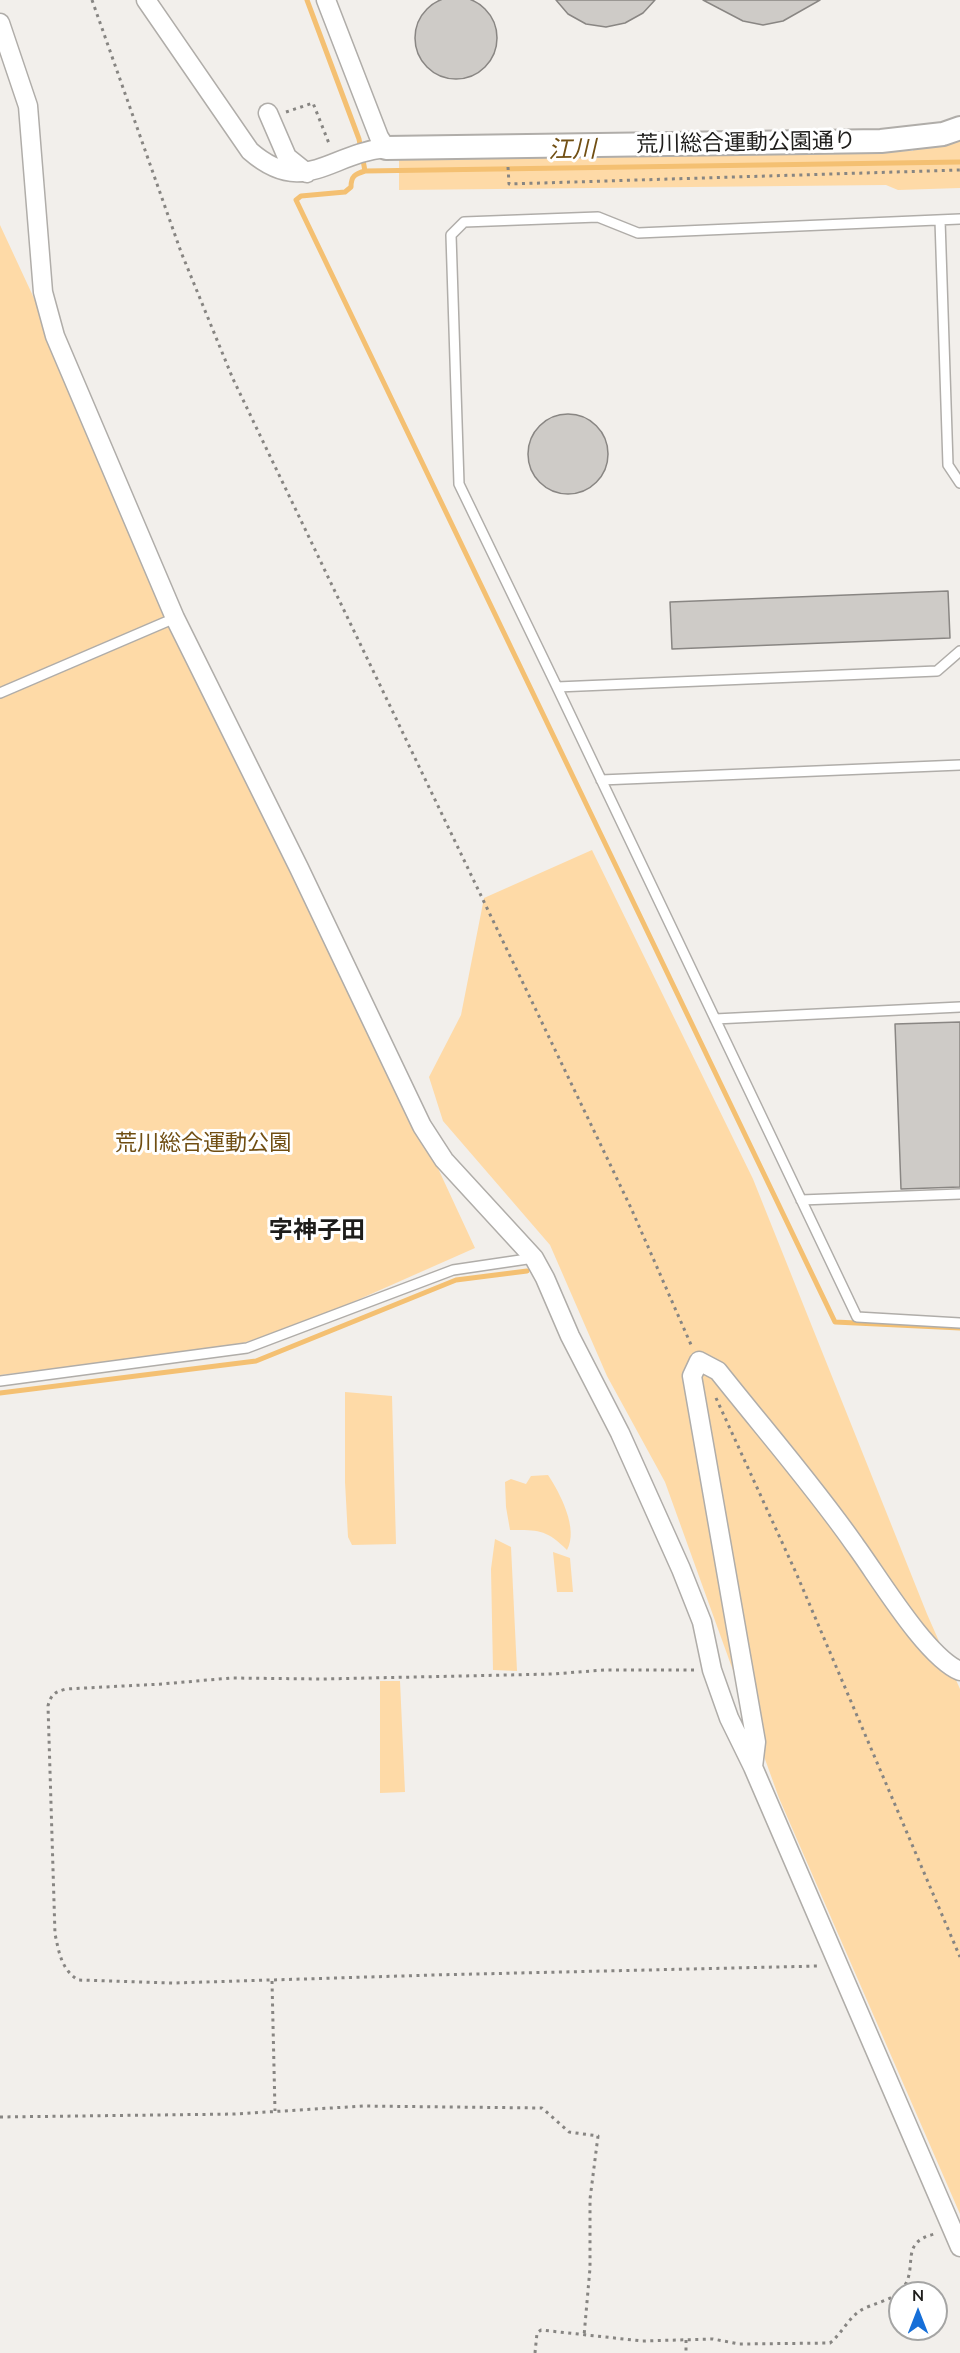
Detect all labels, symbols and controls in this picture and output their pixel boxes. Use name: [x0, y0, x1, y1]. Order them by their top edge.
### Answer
street label: 荒川総合運動公園通り: [636, 128, 856, 158]
water label: 江川: [548, 135, 596, 165]
park label: 荒川総合運動公園: [115, 1130, 291, 1156]
district label: 字神子田: [269, 1217, 365, 1245]
north arrow: [888, 2281, 948, 2341]
text: N: [912, 2285, 924, 2305]

